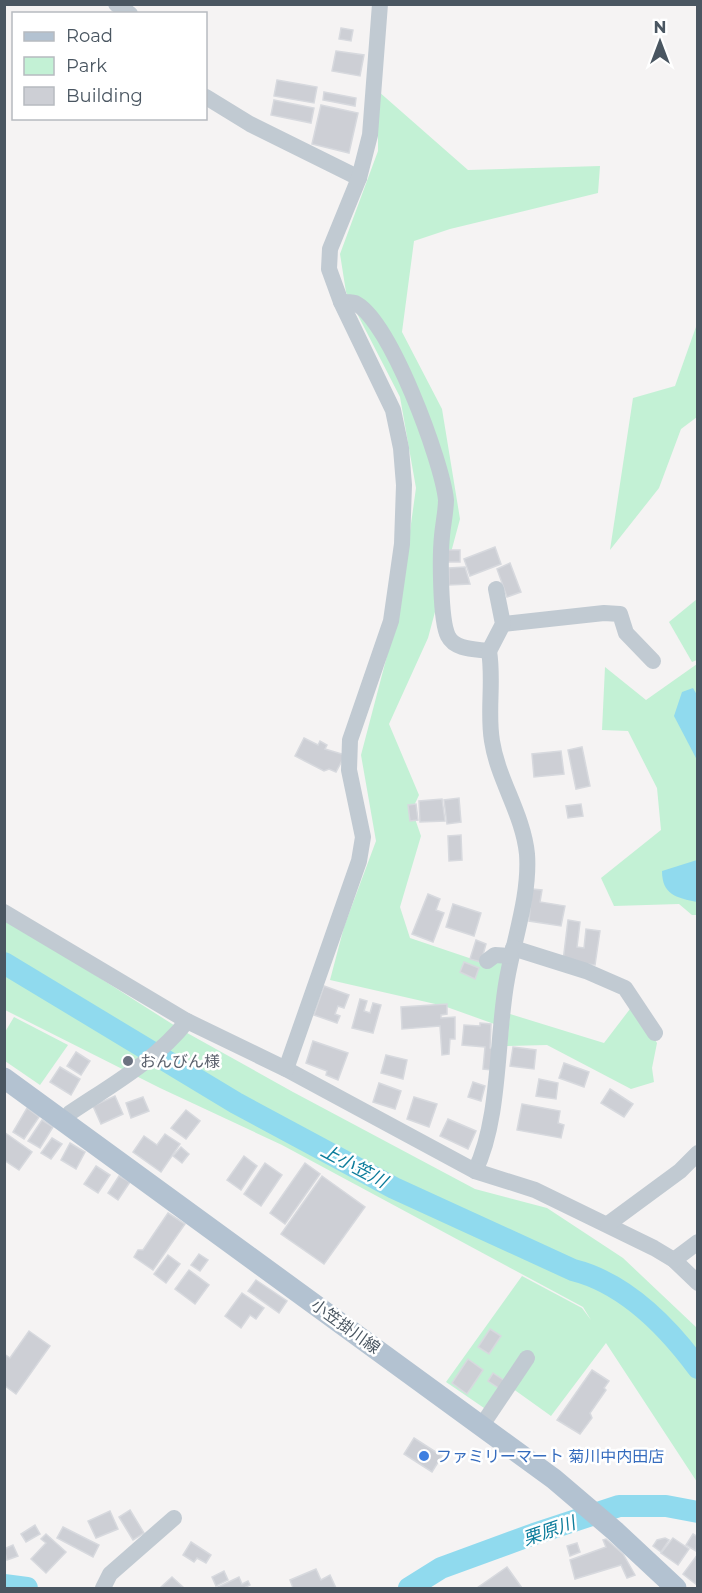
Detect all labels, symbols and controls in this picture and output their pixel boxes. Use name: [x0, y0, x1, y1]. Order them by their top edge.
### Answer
legend: [12, 12, 207, 120]
north arrow: [630, 12, 690, 72]
text: N: [654, 18, 666, 37]
text: Road: [66, 25, 113, 47]
text: Park: [66, 55, 107, 77]
text: Building: [66, 85, 143, 107]
place label: おんびん様: [140, 1052, 220, 1071]
marker: おんびん様: [121, 1054, 135, 1068]
water label: 上小笠川: [317, 1139, 393, 1194]
street label: 小笠掛川線: [308, 1295, 384, 1358]
place label: ファミリーマート 菊川中内田店: [436, 1447, 664, 1466]
marker: ファミリーマート 菊川中内田店: [417, 1449, 431, 1463]
water label: 栗原川: [520, 1511, 580, 1550]

